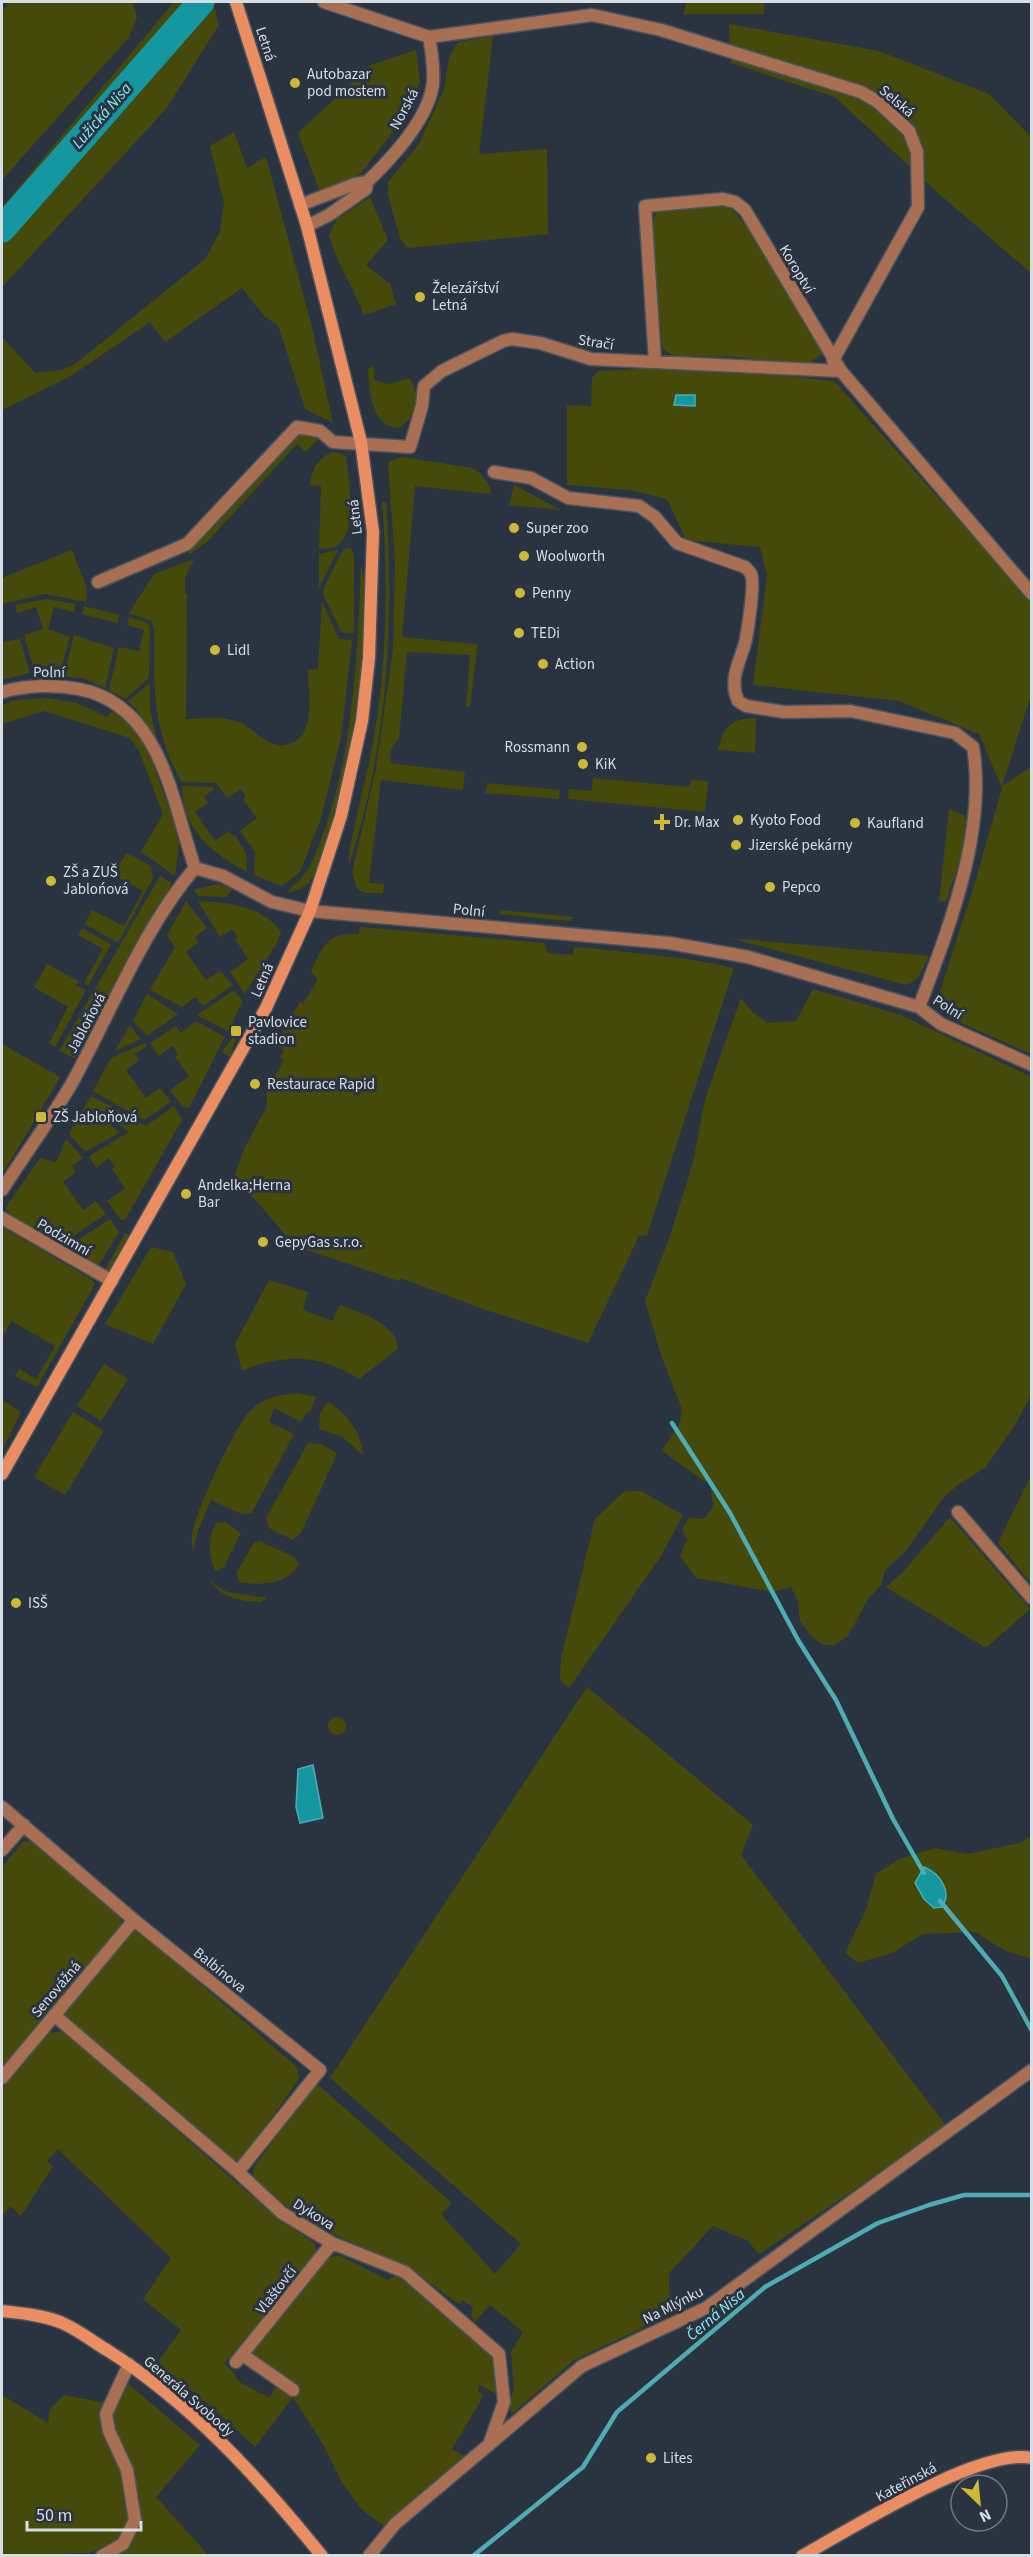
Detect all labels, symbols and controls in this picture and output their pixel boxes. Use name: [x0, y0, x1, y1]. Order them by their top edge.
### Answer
street label: Letná: [250, 24, 281, 64]
place label: Autobazar pod mostem: [307, 64, 386, 102]
marker: Autobazar pod mostem: [288, 76, 302, 90]
water label: Lužická Nisa: [67, 78, 137, 153]
street label: Selská: [874, 80, 919, 122]
street label: Norská: [385, 85, 424, 134]
street label: Koroptví: [774, 241, 820, 299]
place label: Železářství Letná: [432, 278, 500, 316]
marker: Železářství Letná: [413, 290, 427, 304]
street label: Stračí: [577, 329, 616, 356]
street label: Letná: [343, 498, 368, 536]
place label: Super zoo: [526, 518, 589, 539]
marker: Super zoo: [507, 521, 521, 535]
place label: Woolworth: [536, 546, 605, 567]
marker: Woolworth: [517, 549, 531, 563]
place label: Penny: [532, 583, 571, 604]
marker: Penny: [513, 586, 527, 600]
place label: TEDi: [531, 623, 560, 644]
marker: TEDi: [512, 626, 526, 640]
place label: Lidl: [227, 640, 250, 661]
marker: Lidl: [208, 643, 222, 657]
place label: Action: [555, 654, 595, 675]
marker: Action: [536, 657, 550, 671]
street label: Polní: [33, 662, 66, 683]
place label: Rossmann: [505, 737, 570, 758]
marker: Rossmann: [575, 740, 589, 754]
place label: KiK: [595, 754, 616, 775]
marker: KiK: [576, 757, 590, 771]
place label: Kyoto Food: [750, 810, 821, 831]
place label: Dr. Max: [674, 812, 720, 833]
marker: Kyoto Food: [731, 813, 745, 827]
place label: Kaufland: [867, 813, 924, 834]
marker: Dr. Max: [655, 815, 669, 829]
marker: Kaufland: [848, 816, 862, 830]
place label: Jizerské pekárny: [748, 835, 853, 856]
marker: Jizerské pekárny: [729, 838, 743, 852]
place label: ZŠ a ZUŠ Jablońová: [63, 862, 129, 900]
marker: ZŠ a ZUŠ Jablońová: [44, 874, 58, 888]
place label: Pepco: [782, 877, 821, 898]
marker: Pepco: [763, 880, 777, 894]
street label: Polní: [452, 898, 487, 923]
street label: Letná: [246, 960, 279, 1001]
street label: Jabloňová: [62, 989, 111, 1057]
street label: Polní: [929, 990, 968, 1025]
place label: Pavlovice stadion: [248, 1012, 307, 1050]
marker: Pavlovice stadion: [229, 1024, 243, 1038]
place label: Restaurace Rapid: [267, 1074, 375, 1095]
marker: Restaurace Rapid: [248, 1077, 262, 1091]
place label: ZŠ Jabloňová: [53, 1107, 137, 1128]
marker: ZŠ Jabloňová: [34, 1110, 48, 1124]
place label: Andelka;Herna Bar: [198, 1175, 291, 1213]
marker: Andelka;Herna Bar: [179, 1187, 193, 1201]
street label: Podzimní: [33, 1214, 96, 1262]
place label: GepyGas s.r.o.: [275, 1232, 363, 1253]
marker: GepyGas s.r.o.: [256, 1235, 270, 1249]
place label: ISŠ: [28, 1593, 48, 1614]
marker: ISŠ: [9, 1596, 23, 1610]
street label: Balbínova: [189, 1942, 251, 1998]
street label: Senovážná: [26, 1956, 86, 2022]
street label: Dykova: [289, 2193, 339, 2235]
street label: Vlaštovčí: [251, 2261, 303, 2319]
street label: Na Mlýnku: [639, 2281, 707, 2330]
water label: Černá Nisa: [681, 2283, 750, 2346]
street label: Generála Svobody: [139, 2351, 239, 2442]
place label: Lites: [663, 2448, 693, 2469]
marker: Lites: [644, 2451, 658, 2465]
street label: Kateřinská: [872, 2458, 941, 2507]
north arrow: [949, 2473, 1009, 2533]
scale bar: [27, 2494, 141, 2532]
text: 50 m: [36, 2503, 72, 2528]
text: N: [976, 2503, 995, 2528]

